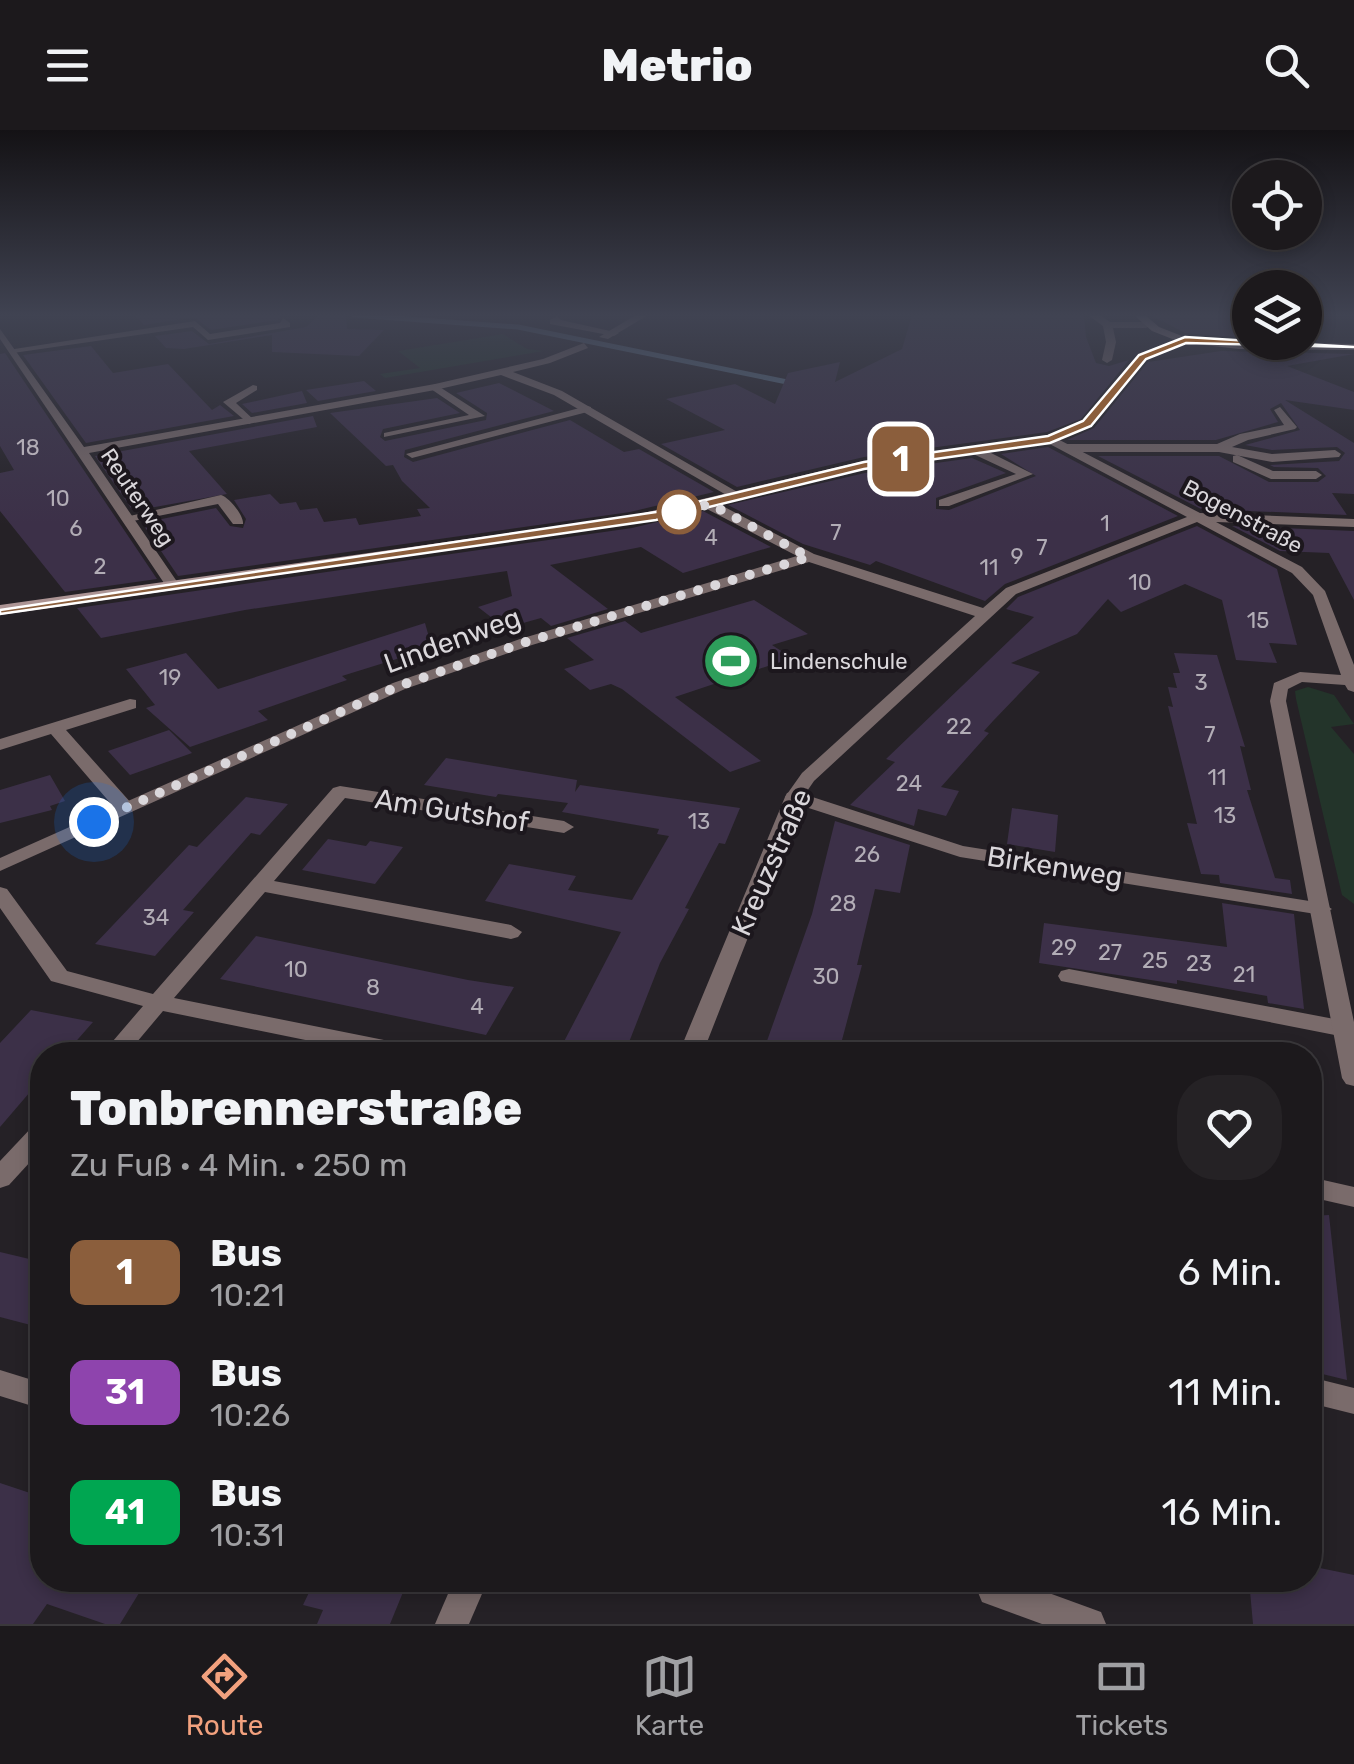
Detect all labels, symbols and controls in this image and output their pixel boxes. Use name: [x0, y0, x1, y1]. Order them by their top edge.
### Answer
icon: menu: [40, 38, 95, 93]
icon: search: [1259, 38, 1314, 93]
text: Metrio: [601, 39, 753, 92]
map controls: [1232, 160, 1322, 360]
button: locate: [1232, 160, 1322, 250]
button: layers: [1232, 270, 1322, 360]
line badge: 1: [868, 426, 934, 492]
house number: 18: [16, 434, 40, 461]
text: 1: [892, 438, 910, 480]
street label: Reuterweg: [95, 443, 180, 551]
street label: Bogenstraße: [1178, 474, 1307, 559]
house number: 10: [46, 485, 70, 512]
unlabelled marker: [658, 491, 700, 533]
house number: 1: [1100, 510, 1110, 537]
house number: 6: [69, 515, 83, 542]
house number: 7: [830, 519, 842, 546]
house number: 4: [704, 524, 718, 551]
house number: 7: [1036, 534, 1048, 561]
house number: 9: [1010, 543, 1024, 570]
house number: 2: [94, 553, 106, 580]
house number: 11: [980, 554, 998, 581]
house number: 10: [1128, 569, 1152, 596]
street label: Lindenweg: [379, 600, 525, 680]
house number: 15: [1247, 607, 1269, 634]
sports icon: Lindenschule: [701, 631, 761, 691]
place label: Lindenschule: [770, 648, 907, 675]
house number: 19: [159, 664, 181, 691]
house number: 3: [1194, 669, 1208, 696]
house number: 22: [946, 713, 972, 740]
house number: 7: [1204, 721, 1216, 748]
house number: 11: [1208, 764, 1226, 791]
house number: 24: [896, 770, 922, 797]
street label: Am Gutshof: [373, 782, 531, 839]
street label: Kreuzstraße: [724, 784, 819, 941]
your location: [69, 797, 119, 847]
house number: 13: [1214, 802, 1236, 829]
house number: 13: [688, 808, 710, 835]
street label: Birkenweg: [985, 839, 1125, 893]
house number: 26: [854, 841, 880, 868]
house number: 28: [830, 890, 856, 917]
house number: 34: [143, 904, 169, 931]
house number: 29: [1051, 934, 1077, 961]
house number: 27: [1098, 939, 1122, 966]
house number: 25: [1142, 947, 1168, 974]
house number: 23: [1186, 950, 1212, 977]
house number: 10: [284, 956, 308, 983]
house number: 21: [1233, 961, 1255, 988]
house number: 30: [812, 963, 840, 990]
house number: 8: [366, 974, 380, 1001]
house number: 4: [470, 993, 484, 1020]
button: heart: [1177, 1075, 1282, 1180]
text: Tonbrennerstraße: [70, 1080, 522, 1137]
text: Zu Fuß · 4 Min. · 250 m: [70, 1146, 407, 1184]
text: Bus: [210, 1230, 282, 1276]
text: 6 Min.: [1178, 1249, 1282, 1295]
text: 1: [116, 1251, 134, 1293]
text: 10:21: [210, 1276, 285, 1314]
text: Bus: [210, 1350, 282, 1396]
text: 11 Min.: [1168, 1369, 1282, 1415]
text: 31: [105, 1371, 145, 1413]
text: 10:26: [210, 1396, 290, 1434]
text: Bus: [210, 1470, 282, 1516]
text: 16 Min.: [1162, 1489, 1282, 1535]
text: 41: [105, 1491, 145, 1533]
text: 10:31: [210, 1516, 285, 1554]
tab: Route: [186, 1649, 263, 1742]
tab: Karte: [635, 1649, 704, 1742]
tab: Tickets: [1075, 1649, 1168, 1742]

